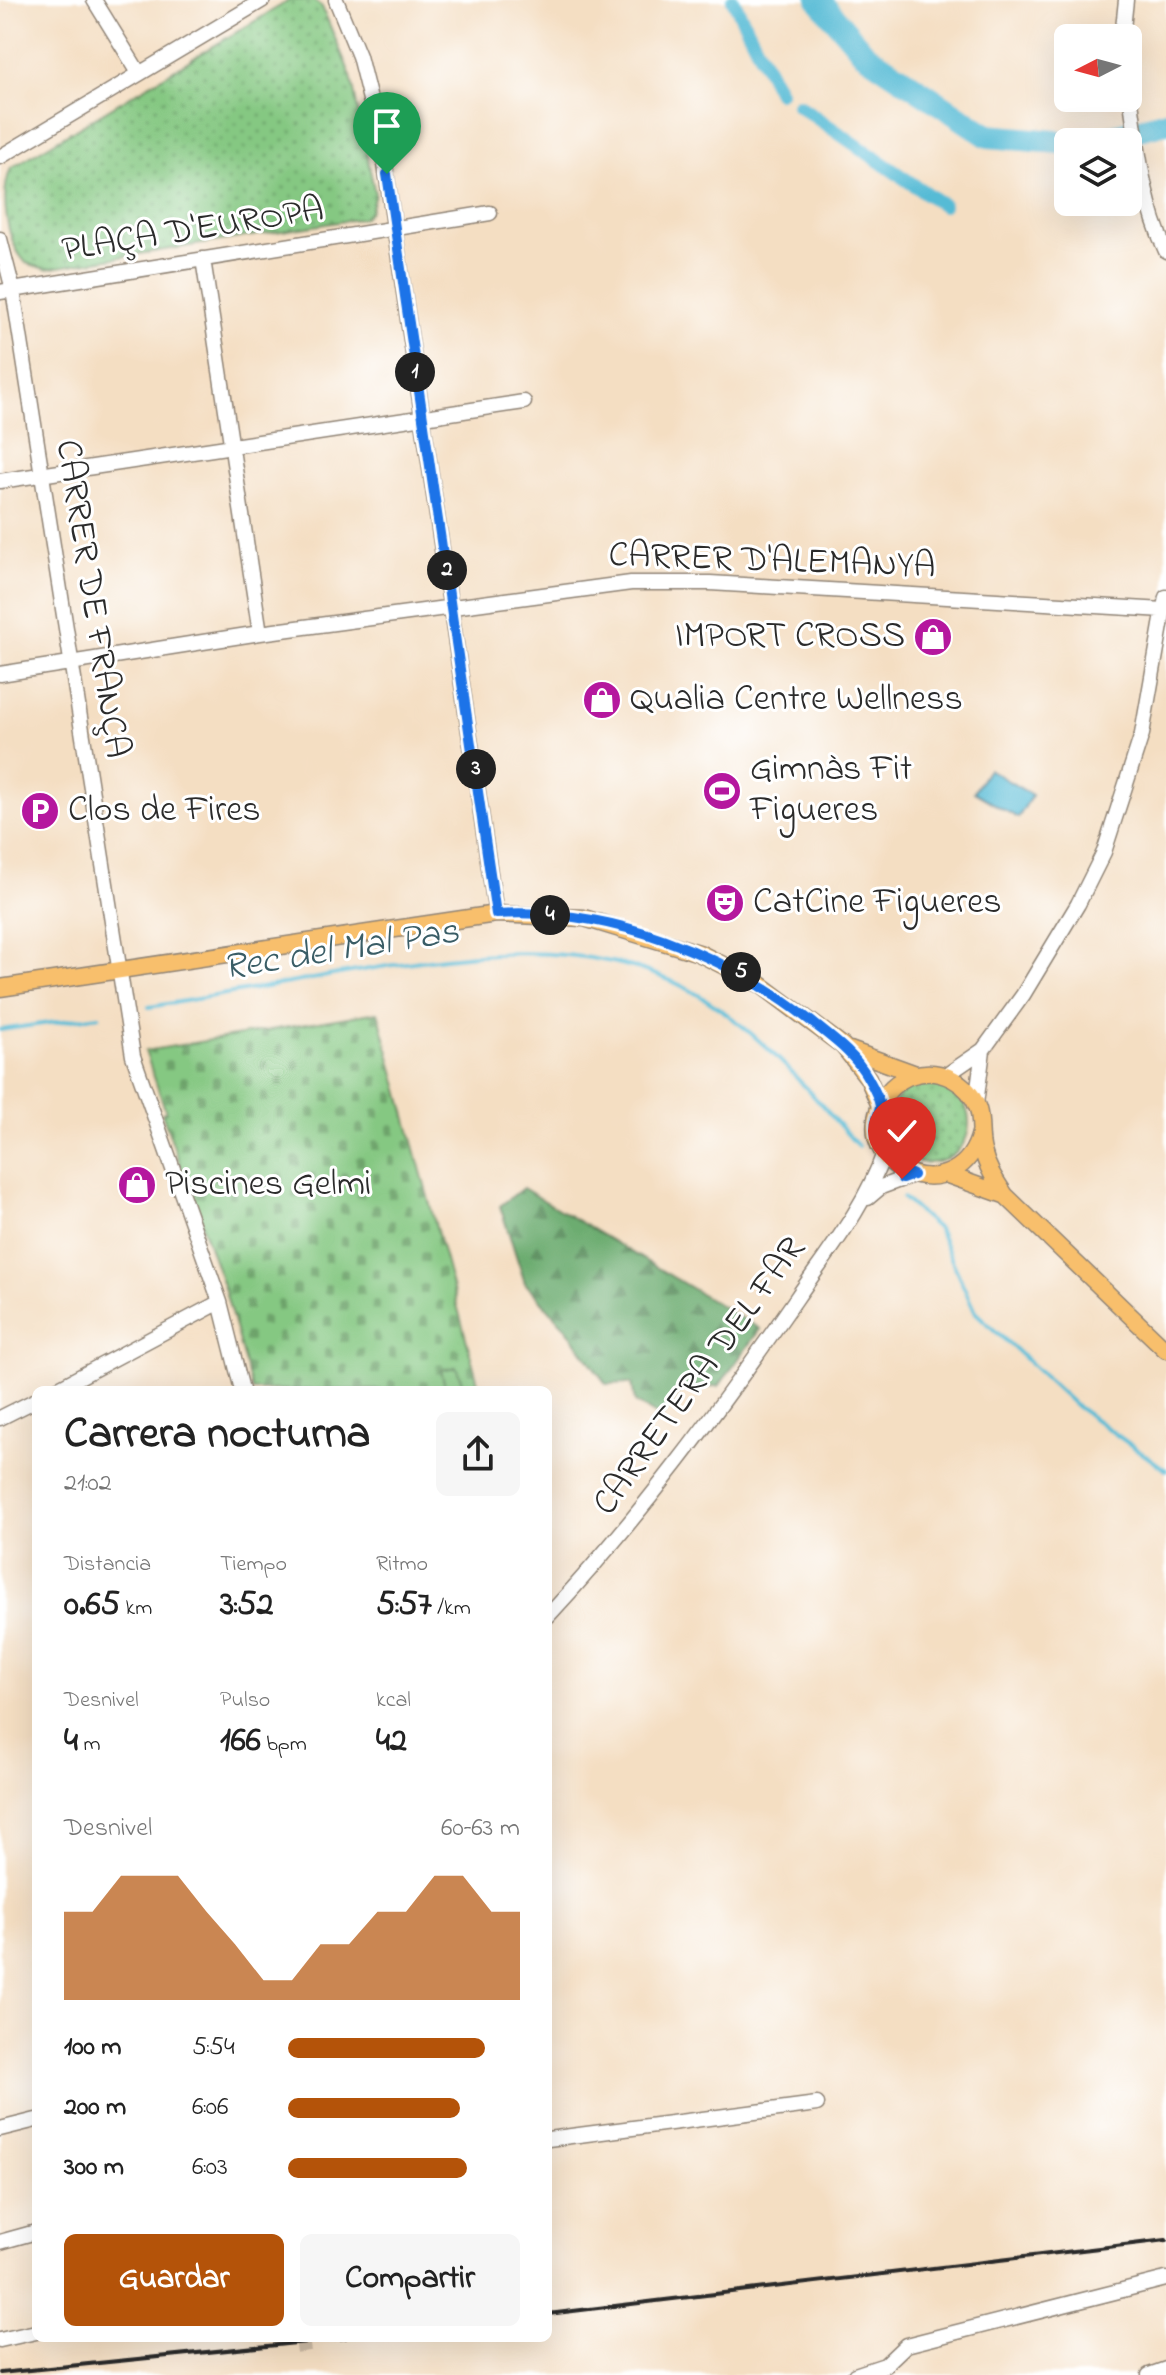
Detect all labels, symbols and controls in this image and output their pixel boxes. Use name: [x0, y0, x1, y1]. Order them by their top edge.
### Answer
north arrow: [1054, 24, 1142, 112]
map controls: [1054, 24, 1142, 216]
pin: [353, 92, 421, 174]
icon: arrive: [365, 104, 409, 148]
button: layers: [1054, 128, 1142, 216]
street label: PLAÇA D'EUROPA: [58, 184, 328, 278]
pin: 1: [395, 352, 435, 392]
text: 1: [412, 356, 419, 388]
street label: CARRER DE FRANÇA: [40, 436, 142, 762]
street label: CARRER D'ALEMANYA: [608, 530, 936, 594]
pin: 2: [427, 550, 467, 590]
text: 2: [442, 554, 452, 586]
place label: IMPORT CROSS: [675, 611, 905, 664]
shop icon: IMPORT CROSS: [912, 616, 954, 658]
place label: Qualia Centre Wellness: [630, 674, 963, 727]
shop icon: Qualia Centre Wellness: [581, 679, 623, 721]
place label: Gimnàs Fit Figueres: [749, 744, 912, 838]
pin: 3: [456, 749, 496, 789]
text: 3: [471, 753, 481, 785]
sports icon: Gimnàs Fit Figueres: [701, 770, 743, 812]
place label: Clos de Fires: [68, 785, 261, 838]
parking icon: Clos de Fires: [19, 790, 61, 832]
place label: CatCine Figueres: [753, 877, 1002, 930]
theatre icon: CatCine Figueres: [704, 882, 746, 924]
pin: 4: [530, 895, 570, 935]
text: 4: [545, 899, 555, 931]
water label: Rec del Mal Pas: [219, 905, 463, 997]
pin: 5: [721, 952, 761, 992]
text: 5: [735, 956, 747, 988]
pin: [868, 1097, 936, 1179]
icon: check: [880, 1109, 924, 1153]
place label: Piscines Gelmi: [165, 1159, 371, 1212]
shop icon: Piscines Gelmi: [116, 1164, 158, 1206]
street label: CARRETERA DEL FAR: [581, 1227, 819, 1527]
text: Carrera nocturna: [64, 1403, 370, 1467]
button: share: [436, 1412, 520, 1496]
text: 21:02: [64, 1465, 112, 1503]
text: Distancia: [64, 1549, 151, 1581]
text: Tiempo: [220, 1549, 287, 1581]
text: Ritmo: [376, 1549, 428, 1581]
text: 0.65: [64, 1581, 120, 1631]
text: 3:52: [220, 1581, 273, 1631]
text: 5:57: [376, 1581, 432, 1631]
text: km: [120, 1593, 152, 1625]
text: /km: [432, 1593, 471, 1625]
text: Desnivel: [64, 1685, 139, 1717]
text: Pulso: [220, 1685, 270, 1717]
text: kcal: [376, 1685, 411, 1717]
text: 4: [64, 1717, 78, 1767]
text: 166: [220, 1717, 261, 1767]
text: 42: [376, 1717, 407, 1767]
text: m: [78, 1729, 101, 1761]
text: bpm: [261, 1729, 307, 1761]
text: Desnivel: [64, 1810, 152, 1848]
text: 60–63 m: [441, 1810, 520, 1848]
text: 100 m: [64, 2029, 121, 2067]
text: 5:54: [192, 2029, 235, 2067]
text: 200 m: [64, 2089, 126, 2127]
text: 6:06: [192, 2089, 228, 2127]
text: 300 m: [64, 2149, 124, 2187]
text: 6:03: [192, 2149, 228, 2187]
button: Guardar: [64, 2234, 284, 2326]
button: Compartir: [300, 2234, 520, 2326]

